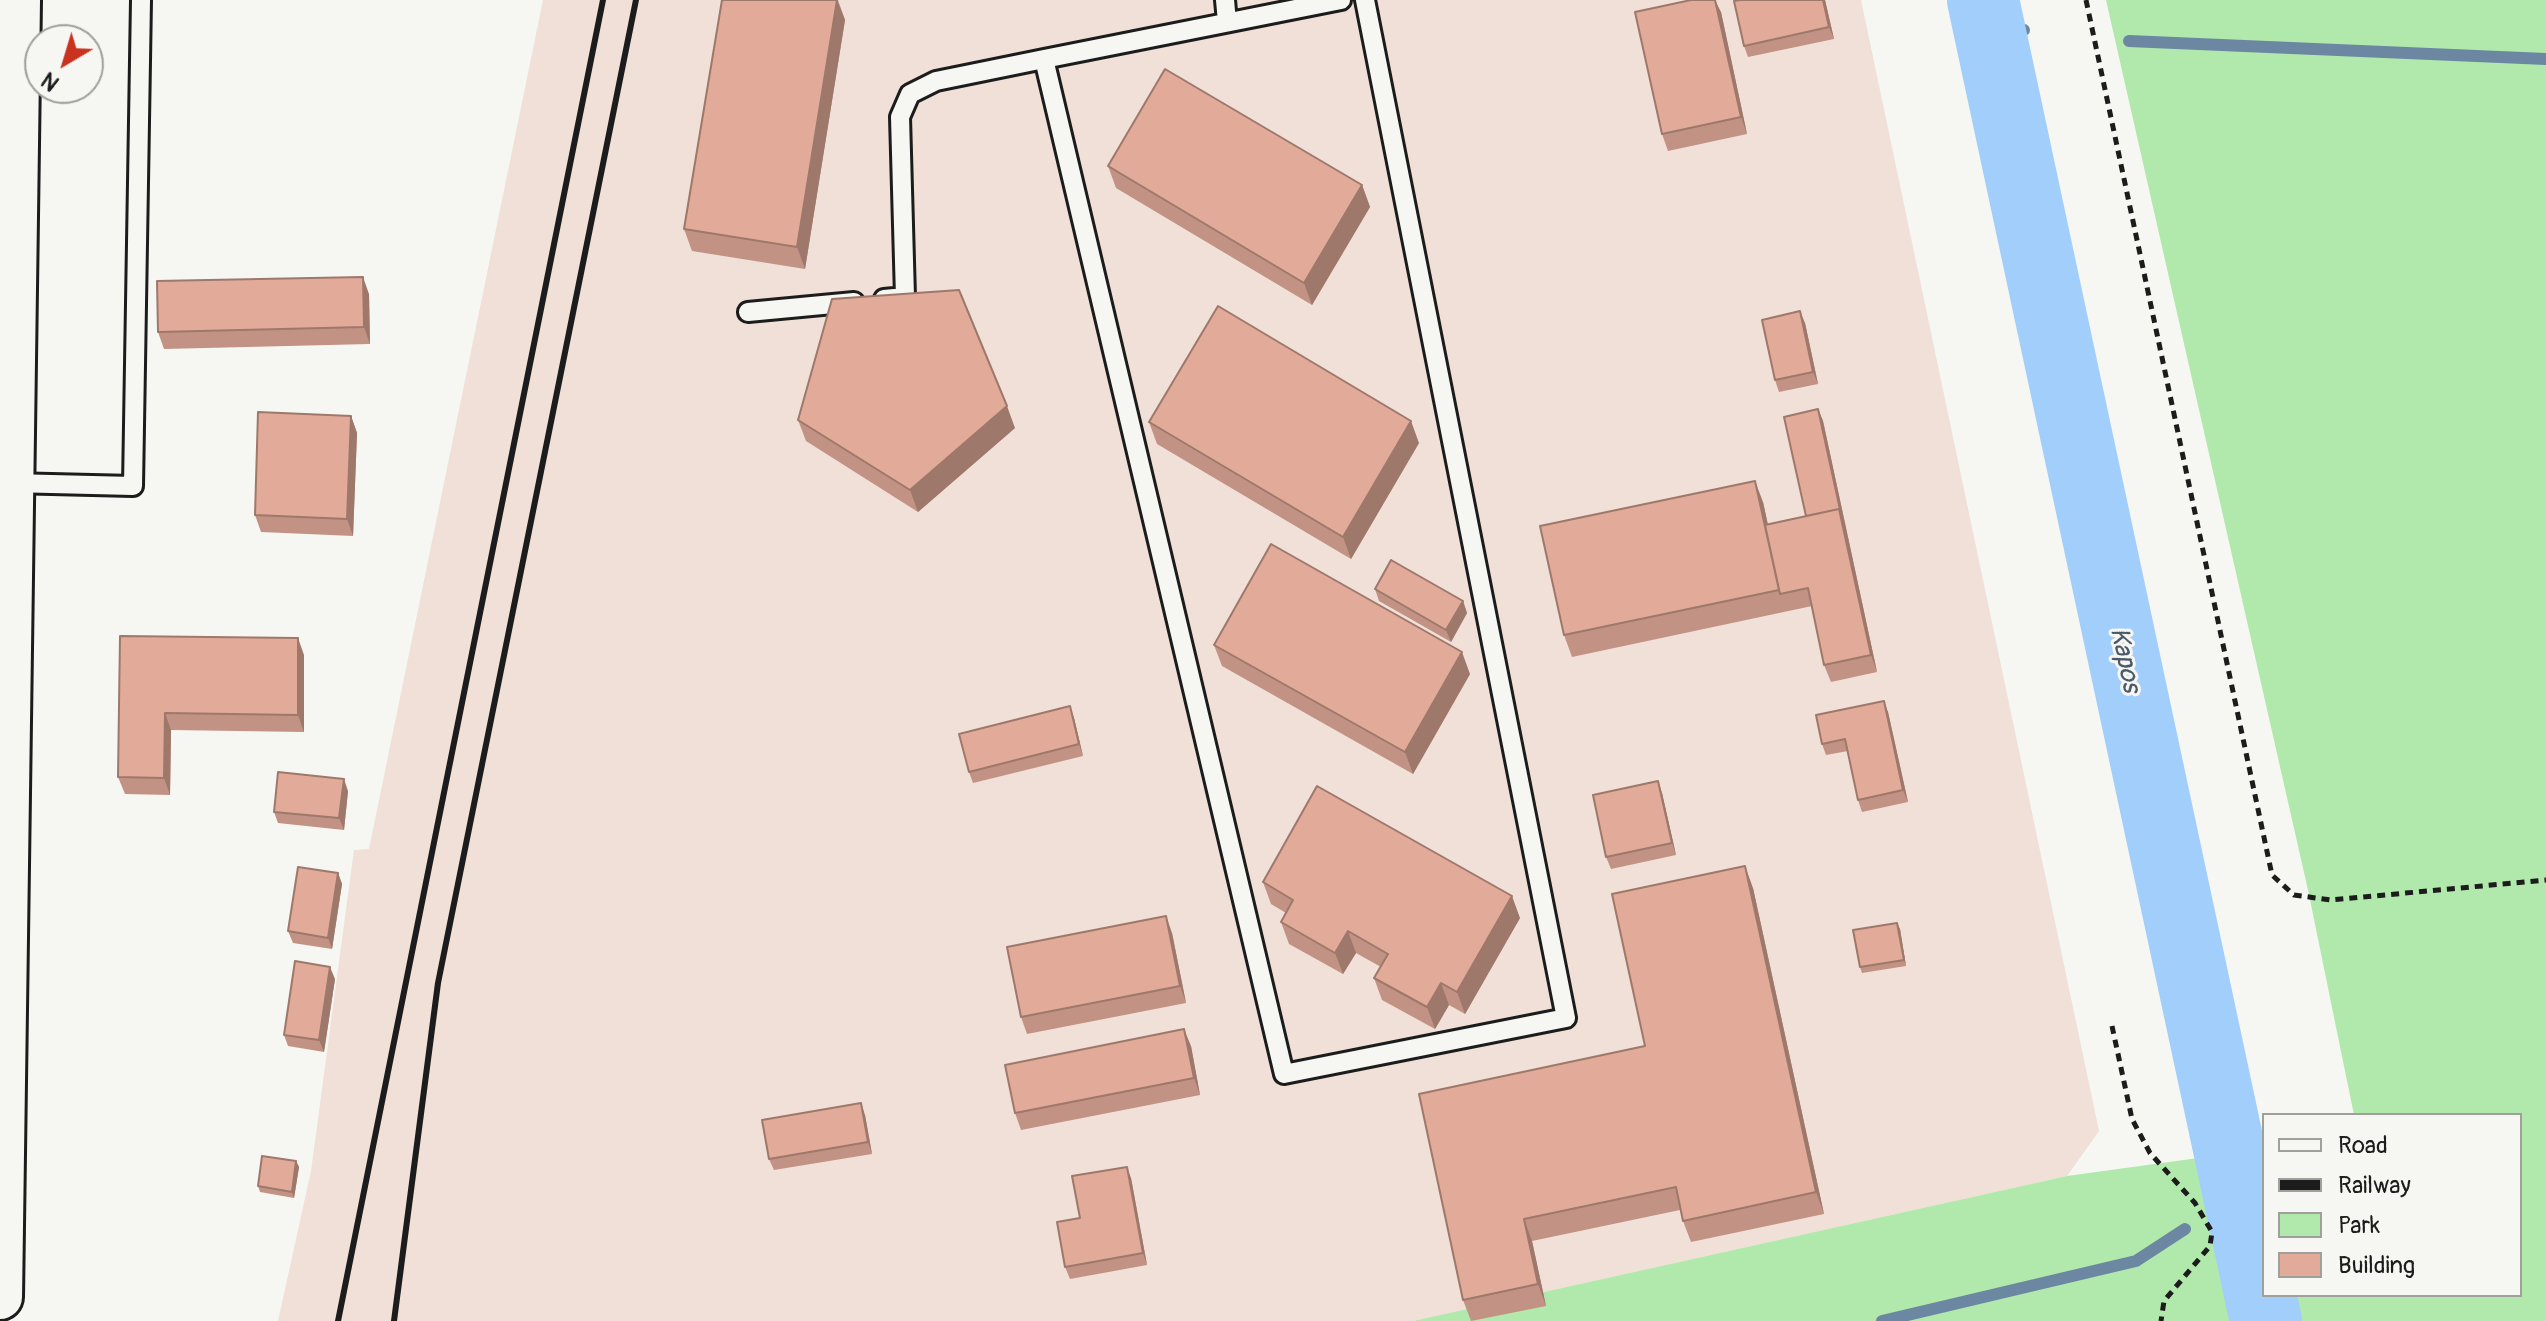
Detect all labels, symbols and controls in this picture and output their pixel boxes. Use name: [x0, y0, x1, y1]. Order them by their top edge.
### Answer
north arrow: [24, 24, 104, 104]
text: N: [36, 66, 65, 97]
water label: Kapos: [2102, 625, 2146, 695]
legend: [2262, 1113, 2522, 1297]
text: Road: [2338, 1131, 2388, 1160]
text: Railway: [2338, 1171, 2411, 1200]
text: Park: [2338, 1211, 2380, 1240]
text: Building: [2338, 1251, 2415, 1280]

